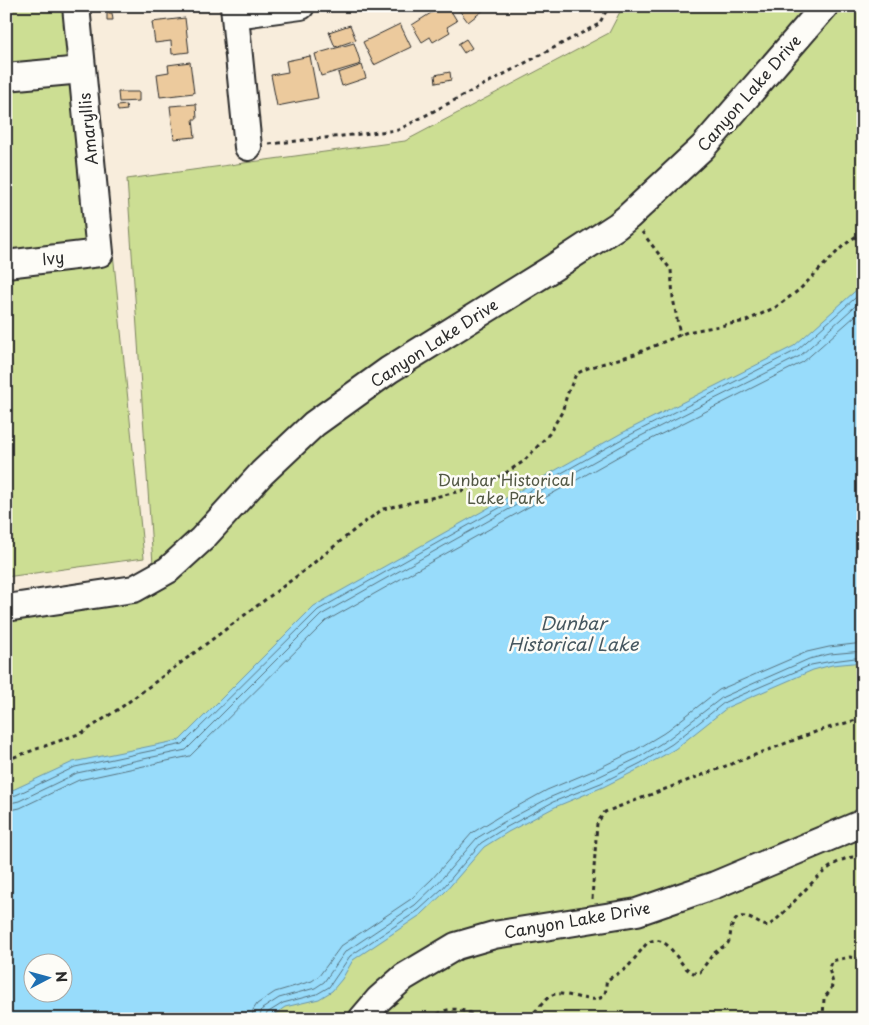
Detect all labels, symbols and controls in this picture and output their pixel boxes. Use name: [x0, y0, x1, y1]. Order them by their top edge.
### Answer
street label: Canyon Lake Drive: [691, 29, 806, 156]
street label: Amaryllis: [71, 92, 103, 166]
street label: Ivy: [40, 244, 65, 270]
street label: Canyon Lake Drive: [365, 292, 502, 392]
park label: Dunbar Historical Lake Park: [437, 467, 575, 509]
water label: Dunbar Historical Lake: [508, 609, 640, 657]
street label: Canyon Lake Drive: [502, 894, 652, 944]
north arrow: [22, 952, 72, 1002]
text: N: [50, 970, 72, 983]

